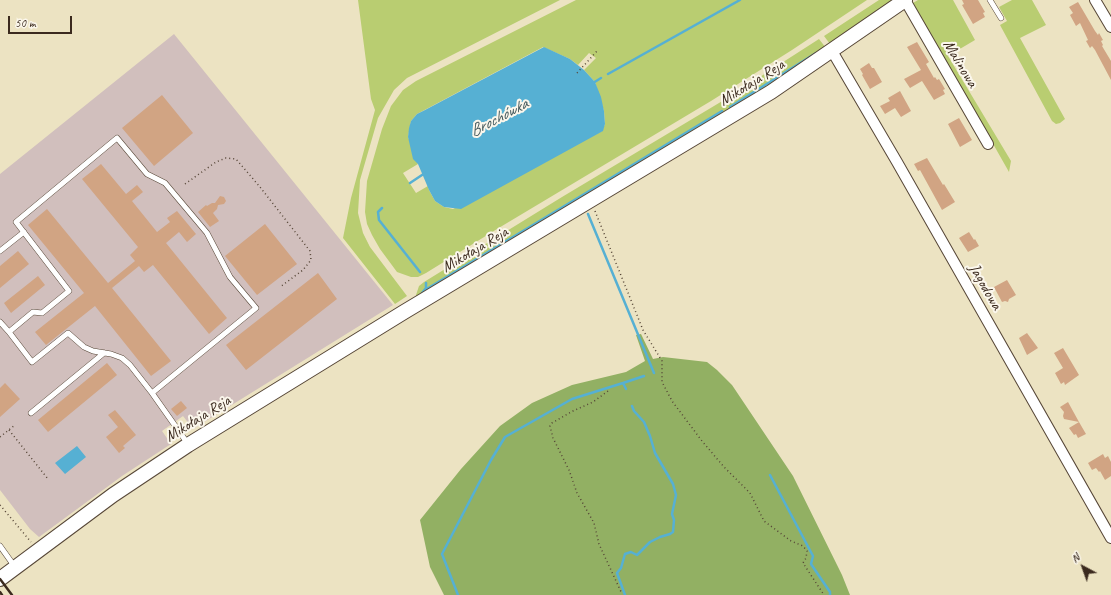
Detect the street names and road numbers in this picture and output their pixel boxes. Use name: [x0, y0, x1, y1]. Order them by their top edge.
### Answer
street label: Malinowa: [938, 37, 982, 91]
street label: Mikołaja Reja: [716, 55, 788, 111]
street label: Mikołaja Reja: [439, 223, 511, 277]
street label: Jagodowa: [964, 260, 1006, 314]
street label: Mikołaja Reja: [162, 391, 234, 447]

